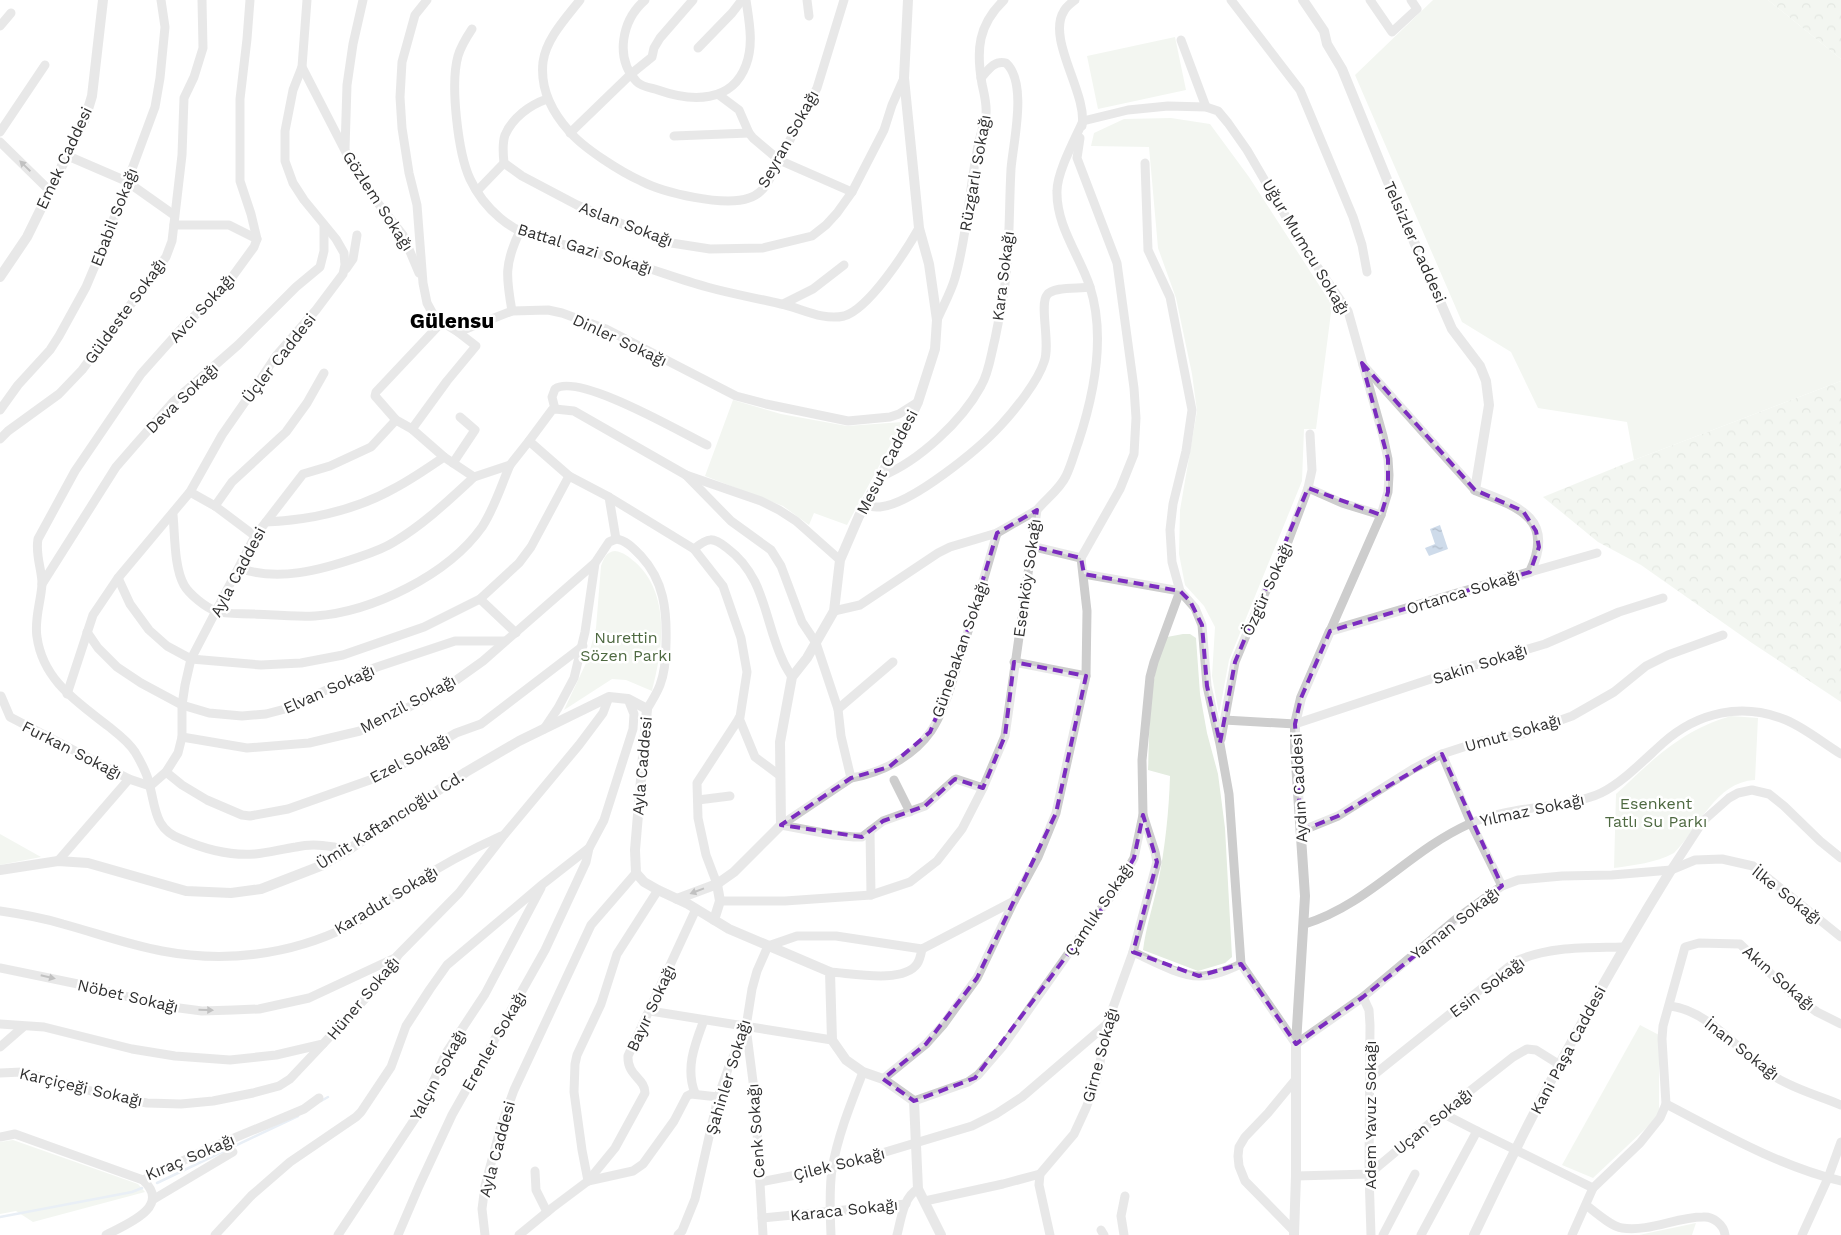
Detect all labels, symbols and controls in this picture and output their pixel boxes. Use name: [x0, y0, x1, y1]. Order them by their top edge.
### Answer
street label: Seyran Sokağı: [753, 87, 823, 191]
street label: Emek Caddesi: [32, 104, 96, 212]
street label: Rüzgarlı Sokağı: [955, 113, 995, 233]
street label: Gözlem Sokağı: [339, 148, 417, 254]
one-way arrow: [19, 160, 31, 172]
street label: Ebabil Sokağı: [87, 165, 141, 269]
street label: Uğur Mumcu Sokağı: [1258, 176, 1354, 318]
street label: Telsizler Caddesi: [1380, 178, 1450, 306]
street label: Aslan Sokağı: [576, 197, 676, 251]
street label: Battal Gazi Sokağı: [515, 219, 655, 279]
street label: Kara Sokağı: [988, 230, 1018, 322]
street label: Güldeste Sokağı: [80, 254, 170, 368]
street label: Avcı Sokağı: [165, 269, 239, 347]
district label: Gülensu: [410, 308, 494, 333]
street label: Üçler Caddesi: [238, 310, 320, 406]
street label: Dinler Sokağı: [570, 310, 670, 370]
street label: Deva Sokağı: [142, 359, 222, 437]
street label: Mesut Caddesi: [852, 406, 922, 518]
street label: Esenköy Sokağı: [1009, 517, 1045, 639]
street label: Ayla Caddesi: [206, 524, 270, 620]
street label: Özgür Sokağı: [1238, 539, 1296, 639]
street label: Ortanca Sokağı: [1404, 566, 1522, 618]
street label: Günebakan Sokağı: [928, 578, 992, 720]
park label: Nurettin Sözen Parkı: [580, 628, 672, 665]
street label: Sakin Sokağı: [1430, 640, 1530, 688]
street label: Elvan Sokağı: [280, 660, 378, 718]
street label: Menzil Sokağı: [357, 671, 459, 737]
street label: Umut Sokağı: [1463, 710, 1563, 756]
street label: Ayla Caddesi: [628, 716, 656, 816]
street label: Furkan Sokağı: [19, 717, 125, 783]
street label: Ezel Sokağı: [367, 729, 453, 787]
street label: Aydın Caddesi: [1287, 733, 1311, 843]
street label: Ümit Kaftancıoğlu Cd.: [313, 767, 467, 873]
street label: Yılmaz Sokağı: [1478, 790, 1586, 830]
park label: Esenkent Tatlı Su Parkı: [1605, 794, 1707, 831]
street label: Çamlık Sokağı: [1061, 858, 1137, 960]
street label: Karadut Sokağı: [331, 862, 441, 938]
street label: İlke Sokağı: [1748, 862, 1826, 928]
street label: Yaman Sokağı: [1407, 883, 1503, 963]
one-way arrow: [689, 887, 704, 895]
street label: Akın Sokağı: [1739, 941, 1819, 1015]
street label: Hüner Sokağı: [323, 953, 403, 1043]
street label: Esin Sokağı: [1446, 953, 1528, 1021]
street label: Bayır Sokağı: [623, 961, 679, 1055]
one-way arrow: [40, 973, 55, 981]
street label: Nöbet Sokağı: [76, 975, 180, 1017]
street label: Kani Paşa Caddesi: [1526, 983, 1610, 1117]
street label: Erenler Sokağı: [458, 988, 530, 1094]
street label: Girne Sokağı: [1078, 1005, 1122, 1105]
one-way arrow: [199, 1007, 215, 1015]
street label: İnan Sokağı: [1701, 1014, 1783, 1084]
street label: Şahinler Sokağı: [701, 1017, 755, 1137]
street label: Yalçın Sokağı: [406, 1026, 470, 1124]
street label: Adem Yavuz Sokağı: [1361, 1040, 1380, 1190]
street label: Karçiçeği Sokağı: [18, 1064, 144, 1110]
street label: Cenk Sokağı: [743, 1083, 769, 1179]
street label: Uçan Sokağı: [1390, 1084, 1476, 1158]
street label: Ayla Caddesi: [475, 1099, 519, 1199]
street label: Kıraç Sokağı: [143, 1130, 237, 1184]
street label: Çilek Sokağı: [791, 1143, 887, 1185]
street label: Karaca Sokağı: [789, 1195, 899, 1225]

